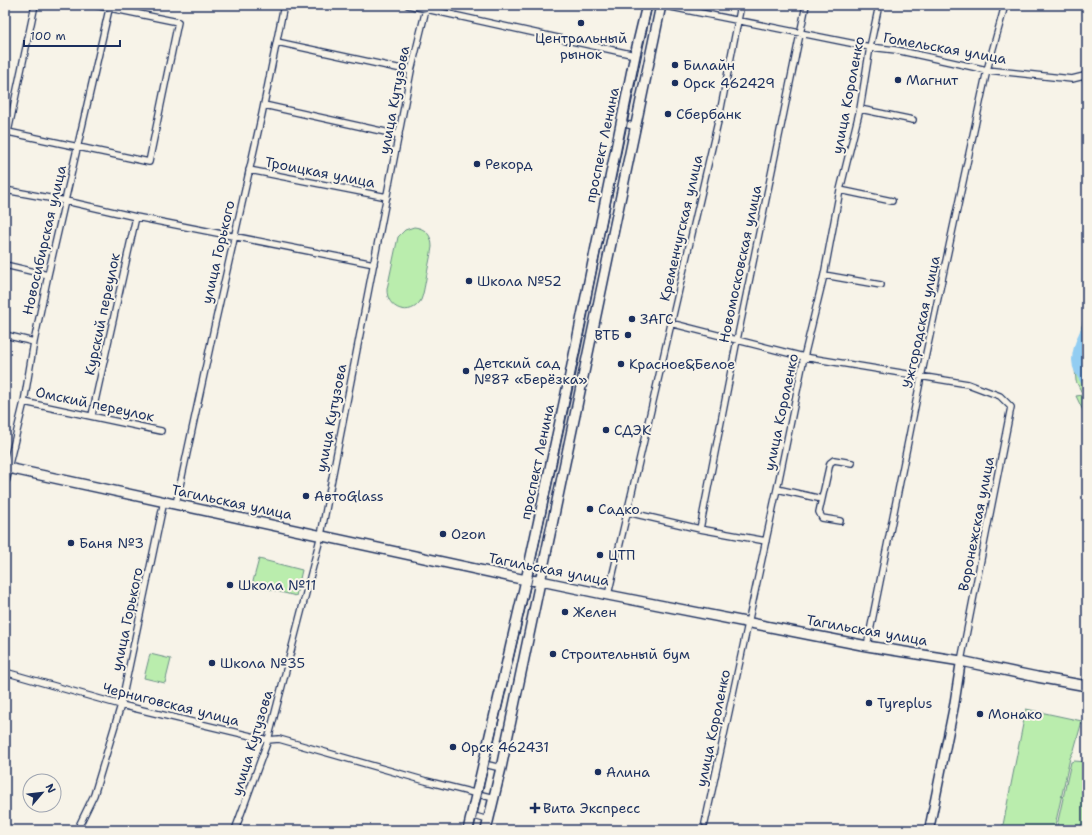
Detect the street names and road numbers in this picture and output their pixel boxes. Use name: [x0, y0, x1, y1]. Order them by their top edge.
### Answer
street label: Гомельская улица: [882, 28, 1008, 68]
street label: улица Короленко: [828, 35, 868, 155]
street label: улица Кутузова: [375, 44, 413, 156]
street label: проспект Ленина: [581, 85, 623, 204]
street label: Троицкая улица: [263, 152, 377, 192]
street label: Кременчугская улица: [655, 153, 707, 303]
street label: Новосибирская улица: [18, 163, 70, 317]
street label: Новомосковская улица: [714, 183, 766, 345]
street label: улица Горького: [197, 199, 239, 305]
street label: Курский переулок: [80, 251, 124, 377]
street label: Ужгородская улица: [898, 254, 944, 390]
street label: улица Короленко: [760, 352, 802, 472]
street label: улица Кутузова: [312, 362, 350, 474]
street label: Омский переулок: [34, 383, 157, 426]
street label: проспект Ленина: [516, 402, 558, 521]
street label: Воронежская улица: [954, 455, 998, 593]
street label: Тагильская улица: [170, 480, 294, 524]
street label: Тагильская улица: [487, 548, 611, 590]
street label: улица Горького: [107, 565, 147, 673]
street label: Тагильская улица: [805, 610, 929, 650]
street label: улица Короленко: [692, 668, 734, 788]
street label: Черниговская улица: [101, 678, 242, 730]
street label: улица Кутузова: [227, 688, 277, 798]

